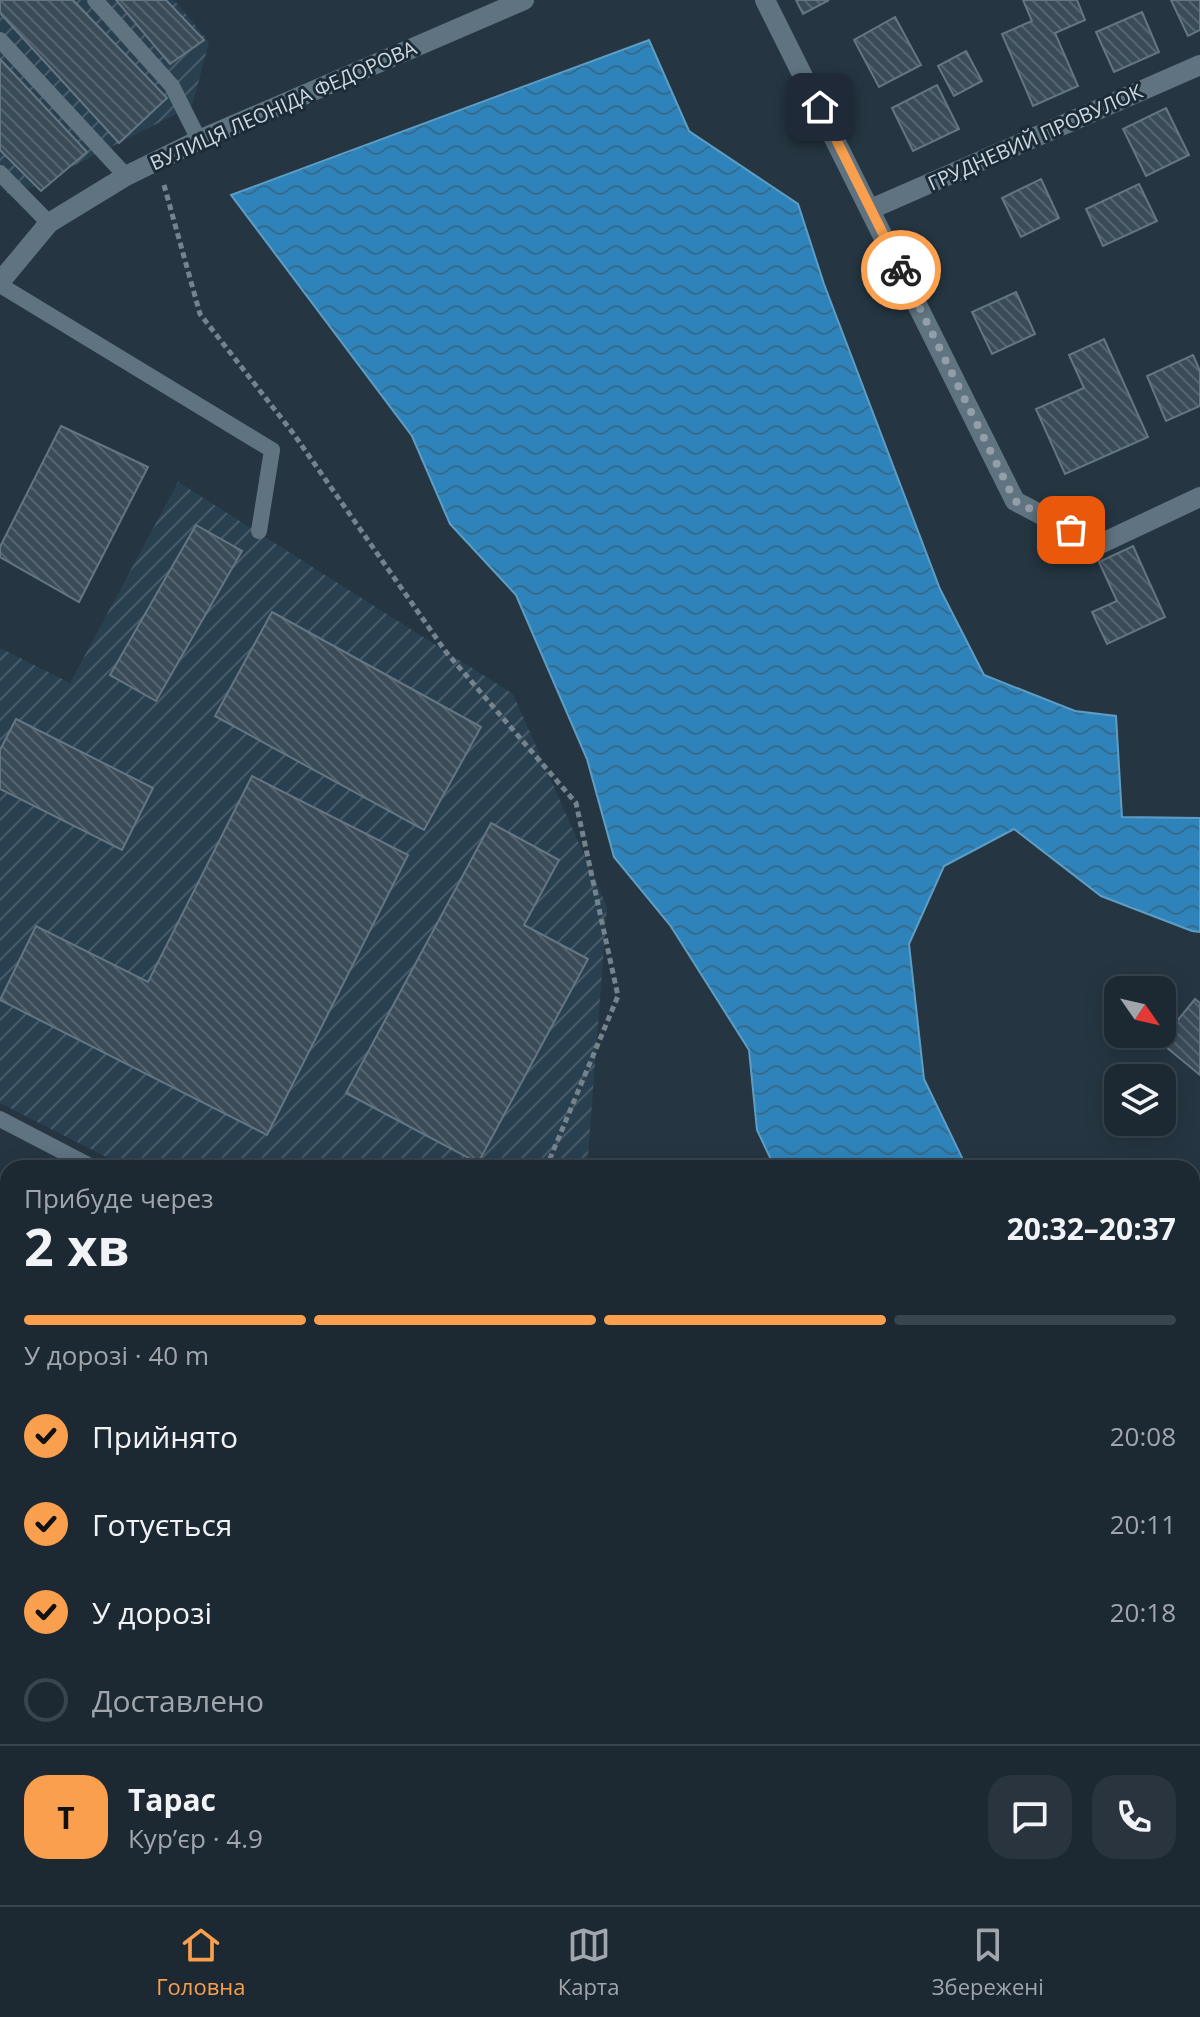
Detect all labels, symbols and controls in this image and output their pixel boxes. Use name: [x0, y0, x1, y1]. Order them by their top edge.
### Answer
street label: ВУЛИЦЯ ЛЕОНІДА ФЕДОРОВА: [145, 34, 421, 176]
pin: [786, 73, 854, 141]
street label: ГРУДНЕВИЙ ПРОВУЛОК: [924, 77, 1147, 197]
icon: home: [798, 85, 842, 129]
courier: [861, 230, 941, 310]
icon: bike: [879, 248, 923, 292]
pin: [1037, 496, 1105, 564]
icon: bag: [1049, 508, 1093, 552]
north arrow: [1104, 976, 1176, 1048]
map controls: [1104, 976, 1176, 1136]
button: layers: [1104, 1064, 1176, 1136]
text: Прибуде через: [24, 1180, 214, 1216]
text: 20:32–20:37: [1007, 1208, 1176, 1249]
text: 2 хв: [24, 1210, 130, 1281]
text: У дорозі · 40 m: [24, 1337, 209, 1373]
icon: check: [24, 1414, 68, 1458]
text: Прийнято: [92, 1416, 238, 1457]
text: 20:08: [1110, 1418, 1176, 1454]
icon: check: [24, 1502, 68, 1546]
text: Готується: [92, 1504, 232, 1545]
text: 20:11: [1110, 1506, 1176, 1542]
icon: check: [24, 1590, 68, 1634]
text: У дорозі: [92, 1592, 212, 1633]
text: 20:18: [1110, 1594, 1176, 1630]
text: Доставлено: [92, 1680, 264, 1721]
button: chat: [988, 1775, 1072, 1859]
button: phone: [1092, 1775, 1176, 1859]
text: Тарас: [128, 1779, 216, 1820]
text: Т: [57, 1797, 75, 1838]
text: Кур’єр · 4.9: [128, 1820, 263, 1856]
tab: Головна: [156, 1923, 245, 2001]
tab: Карта: [558, 1923, 619, 2001]
tab: Збережені: [932, 1923, 1044, 2001]

